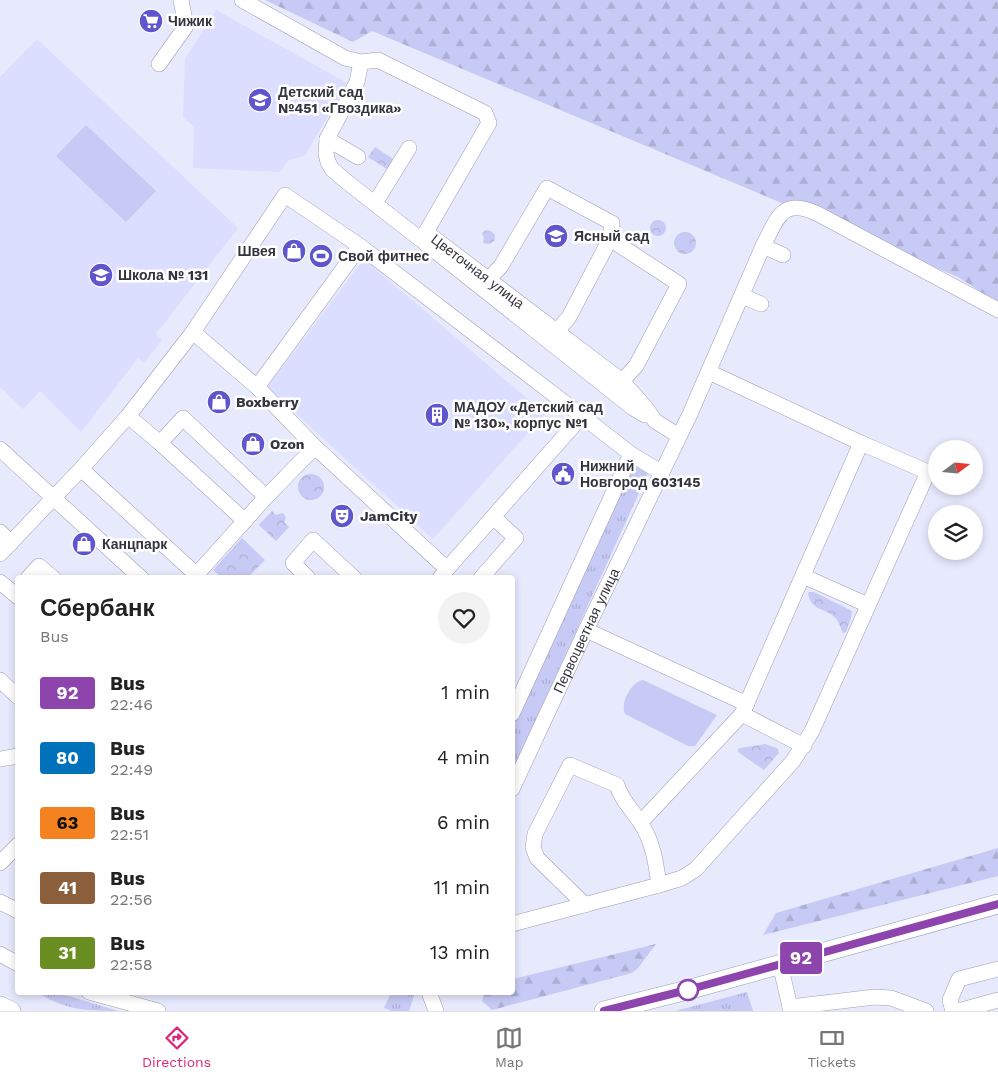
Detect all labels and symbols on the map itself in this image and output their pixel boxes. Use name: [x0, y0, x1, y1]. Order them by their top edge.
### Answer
supermarket icon: Чижик: [138, 8, 164, 34]
place label: Чижик: [168, 13, 213, 29]
place label: Детский сад №451 «Гвоздика»: [278, 84, 402, 116]
school or university icon: Детский сад №451 «Гвоздика»: [247, 87, 273, 113]
school or university icon: Ясный сад: [543, 223, 569, 249]
place label: Ясный сад: [574, 228, 650, 244]
street label: Цветочная улица: [428, 231, 528, 312]
shop icon: Швея: [281, 238, 307, 264]
place label: Швея: [238, 243, 276, 259]
sports icon: Свой фитнес: [308, 243, 334, 269]
place label: Свой фитнес: [338, 248, 429, 264]
school or university icon: Школа № 131: [88, 262, 114, 288]
place label: Школа № 131: [118, 267, 208, 283]
shop icon: Boxberry: [206, 389, 232, 415]
place label: Boxberry: [236, 394, 299, 410]
place label: МАДОУ «Детский сад № 130», корпус №1: [454, 399, 603, 431]
building icon: МАДОУ «Детский сад № 130», корпус №1: [424, 402, 450, 428]
shop icon: Ozon: [240, 431, 266, 457]
place label: Ozon: [270, 436, 305, 452]
north arrow: [928, 440, 982, 495]
place label: Нижний Новгород 603145: [580, 458, 700, 490]
public building icon: Нижний Новгород 603145: [550, 461, 576, 487]
theatre icon: JamCity: [329, 503, 355, 529]
place label: JamCity: [360, 508, 418, 524]
shop icon: Канцпарк: [71, 531, 97, 557]
place label: Канцпарк: [102, 536, 168, 552]
street label: Первоцветная улица: [550, 565, 623, 695]
line badge: 92: [778, 942, 824, 974]
unlabelled marker: [677, 979, 699, 1001]

